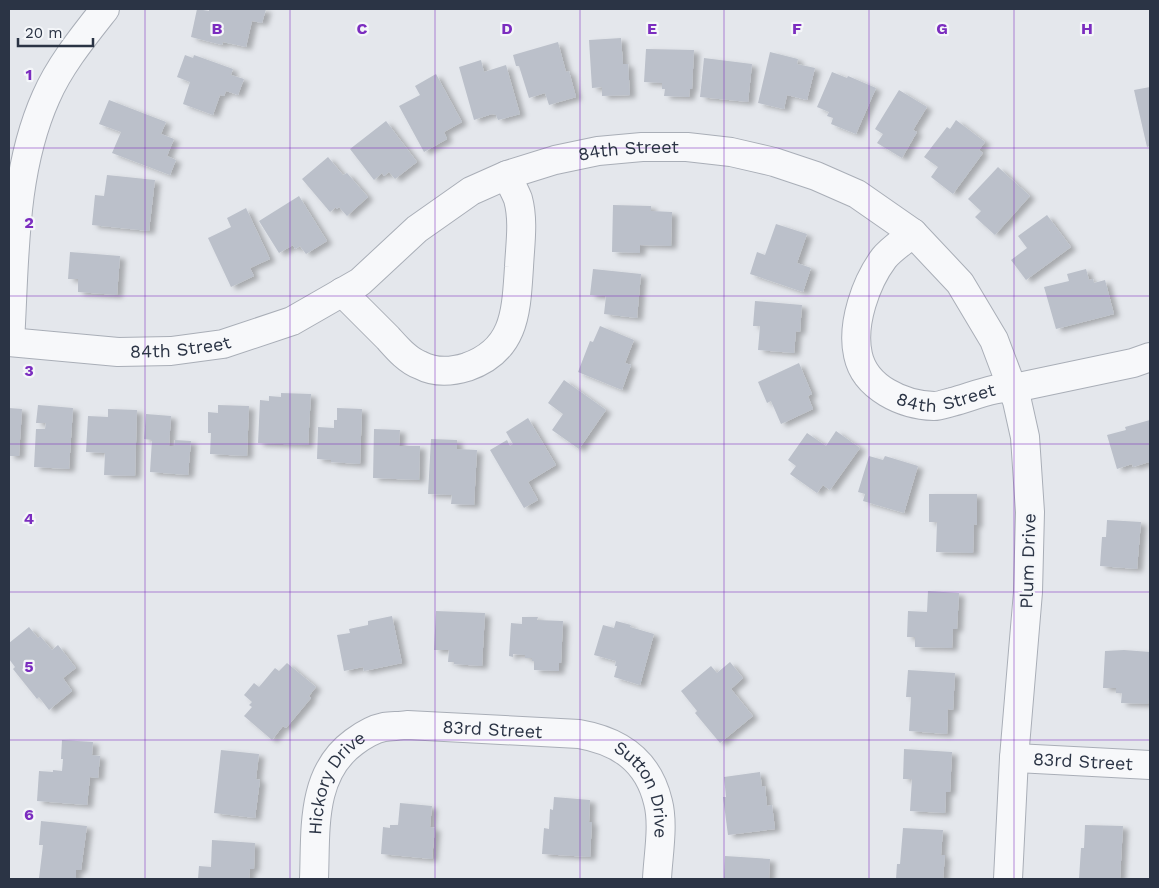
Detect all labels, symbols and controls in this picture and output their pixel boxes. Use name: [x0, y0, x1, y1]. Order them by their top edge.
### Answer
scale bar: [18, 15, 92, 47]
text: B: [212, 19, 223, 38]
text: C: [357, 19, 368, 38]
text: D: [501, 19, 513, 38]
text: E: [647, 19, 657, 38]
text: F: [792, 19, 802, 38]
text: G: [936, 19, 948, 38]
text: H: [1081, 19, 1093, 38]
text: 20 m: [25, 24, 63, 42]
text: 1: [26, 65, 32, 84]
street label: 84th Street: [576, 136, 679, 165]
text: 2: [24, 213, 34, 232]
street label: 84th Street: [130, 331, 234, 362]
text: 3: [24, 361, 34, 380]
street label: 84th Street: [894, 379, 998, 416]
text: 4: [24, 509, 34, 528]
street label: Plum Drive: [1015, 513, 1040, 609]
text: 5: [24, 657, 34, 676]
street label: 83rd Street: [442, 716, 543, 742]
street label: Hickory Drive: [304, 726, 369, 836]
street label: Sutton Drive: [611, 736, 672, 839]
street label: 83rd Street: [1032, 748, 1134, 774]
text: 6: [24, 805, 34, 824]

